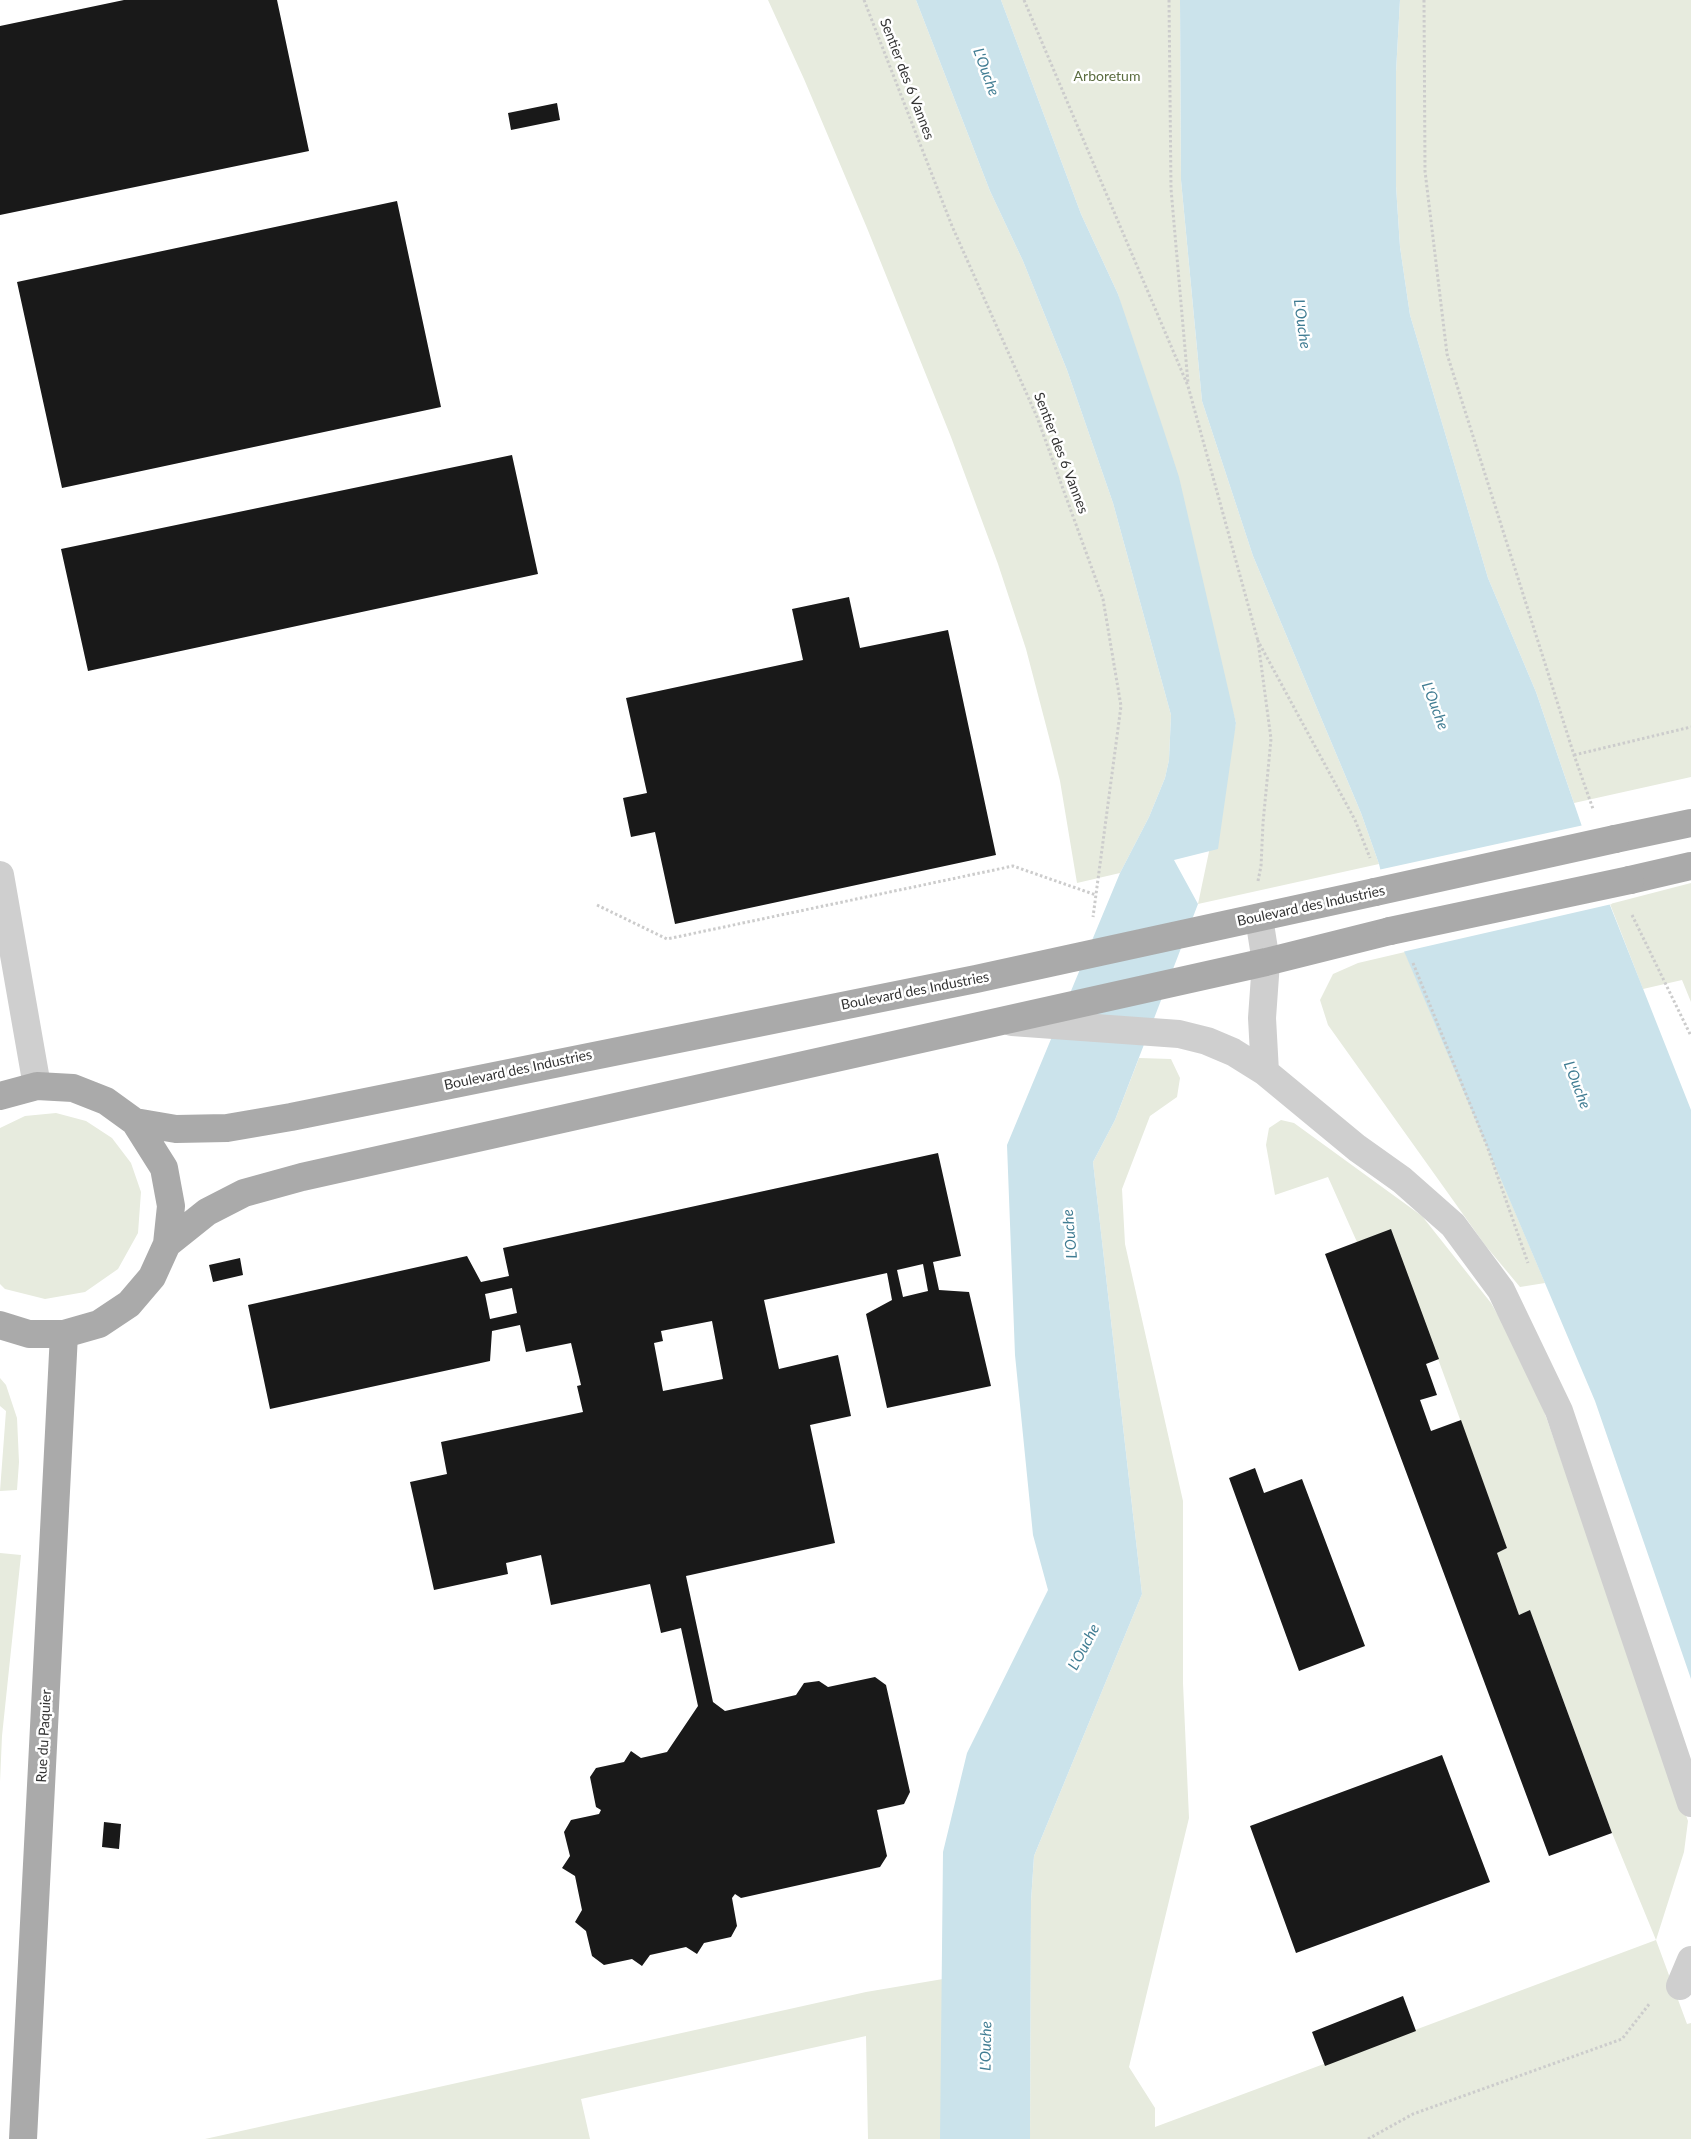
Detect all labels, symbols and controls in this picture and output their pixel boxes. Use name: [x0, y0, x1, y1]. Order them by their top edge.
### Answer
street label: Sentier des 6 Vannes: [876, 16, 938, 142]
water label: L'Ouche: [969, 46, 1003, 98]
park label: Arboretum: [1074, 68, 1140, 84]
water label: L'Ouche: [1290, 298, 1314, 350]
street label: Sentier des 6 Vannes: [1030, 390, 1092, 516]
water label: L'Ouche: [1418, 680, 1452, 732]
street label: Boulevard des Industries: [1236, 882, 1386, 930]
street label: Boulevard des Industries: [839, 968, 991, 1014]
street label: Boulevard des Industries: [443, 1046, 593, 1094]
water label: L'Ouche: [1560, 1059, 1594, 1111]
water label: L'Ouche: [1059, 1208, 1081, 1260]
water label: L'Ouche: [1064, 1621, 1104, 1673]
street label: Rue du Paquier: [33, 1689, 55, 1783]
water label: L'Ouche: [977, 2021, 995, 2071]

